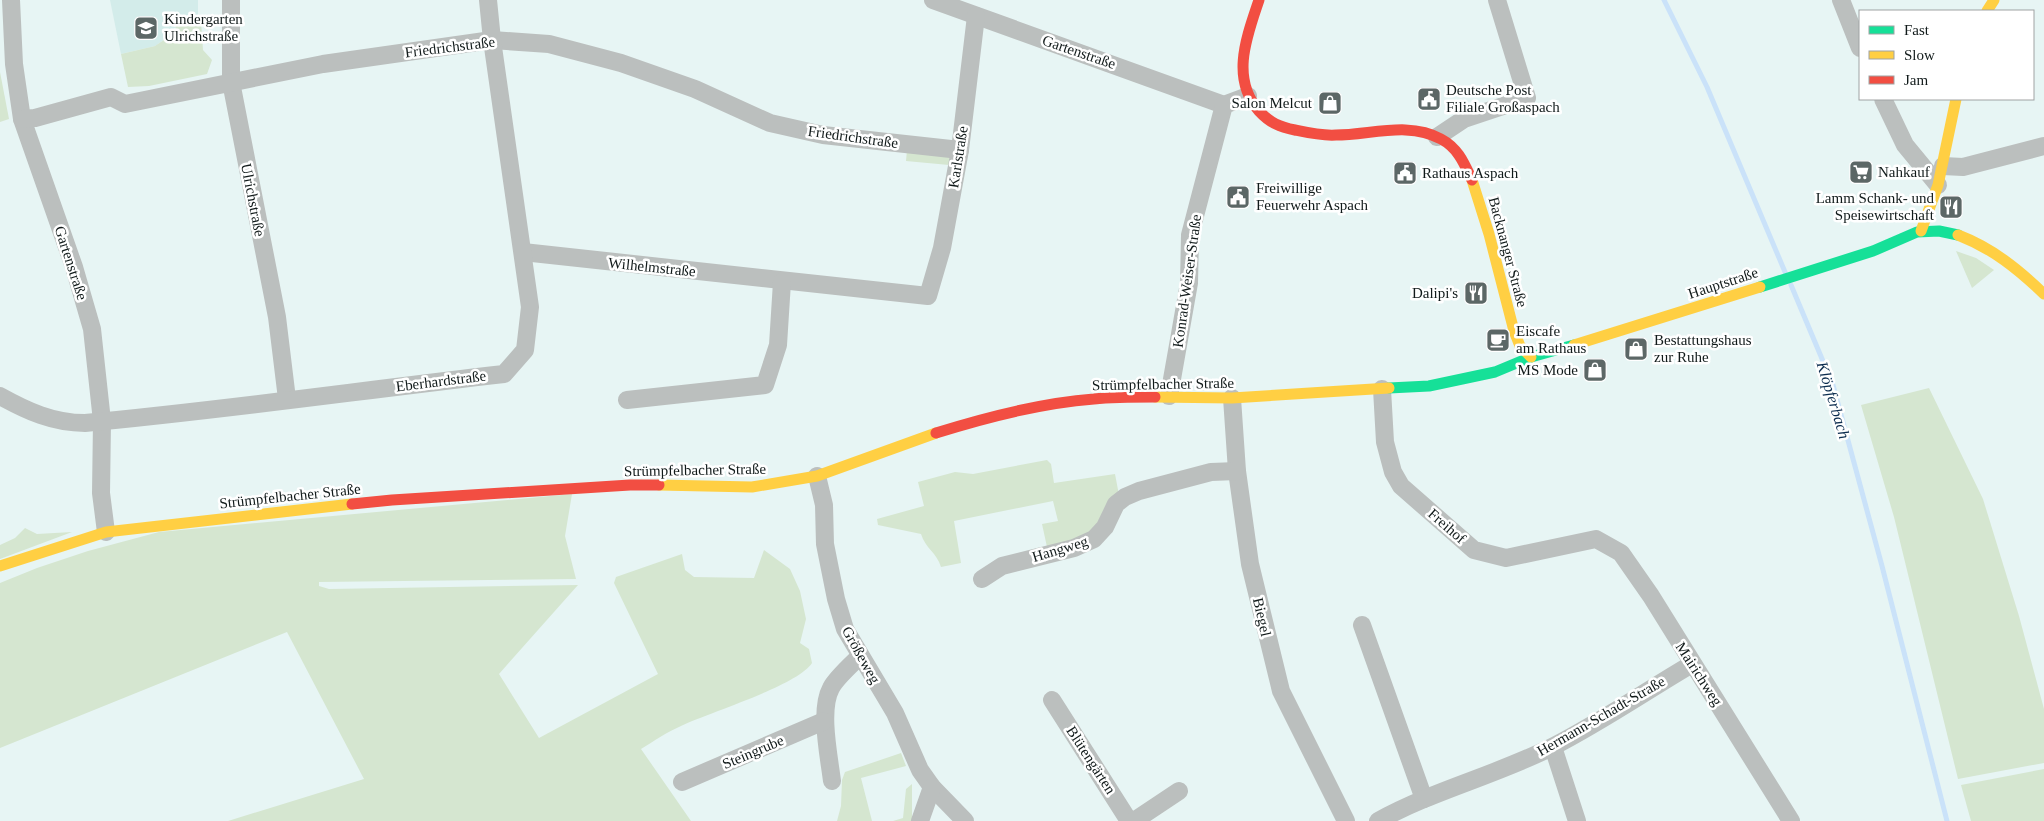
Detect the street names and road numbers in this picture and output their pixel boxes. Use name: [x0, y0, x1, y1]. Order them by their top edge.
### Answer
street label: Gartenstraße: [1040, 32, 1118, 72]
street label: Friedrichstraße: [404, 33, 496, 60]
street label: Friedrichstraße: [807, 123, 899, 151]
street label: Karlstraße: [945, 125, 971, 189]
street label: Ulrichstraße: [238, 162, 268, 238]
street label: Backnanger Straße: [1486, 195, 1531, 309]
street label: Konrad-Weiser-Straße: [1170, 213, 1204, 349]
street label: Gartenstraße: [52, 224, 91, 302]
street label: Wilhelmstraße: [608, 254, 697, 280]
street label: Hauptstraße: [1686, 264, 1760, 302]
street label: Eberhardstraße: [395, 367, 487, 394]
street label: Strümpfelbacher Straße: [1092, 375, 1234, 393]
street label: Strümpfelbacher Straße: [624, 461, 766, 479]
street label: Strümpfelbacher Straße: [219, 481, 362, 511]
street label: Freihof: [1425, 505, 1469, 547]
street label: Hangweg: [1030, 533, 1090, 565]
street label: Biegel: [1250, 596, 1274, 638]
street label: Größeweg: [839, 624, 883, 687]
street label: Mairichweg: [1673, 639, 1726, 709]
street label: Hermann-Schadt-Straße: [1534, 673, 1668, 759]
street label: Blütengärten: [1063, 723, 1119, 797]
street label: Steingrube: [720, 732, 786, 772]

